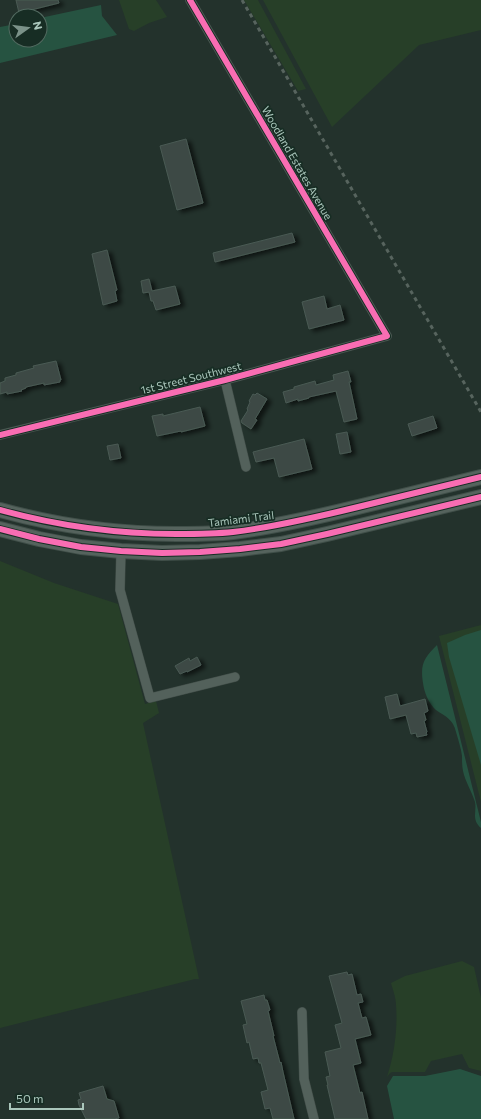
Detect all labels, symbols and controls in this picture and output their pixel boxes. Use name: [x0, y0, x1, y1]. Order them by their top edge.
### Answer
north arrow: [8, 8, 48, 48]
text: N: [31, 20, 45, 31]
street label: Woodland Estates Avenue: [260, 104, 335, 222]
street label: 1st Street Southwest: [139, 359, 243, 396]
street label: Tamiami Trail: [207, 508, 275, 529]
scale bar: [10, 1085, 83, 1111]
text: 50 m: [16, 1091, 44, 1105]

